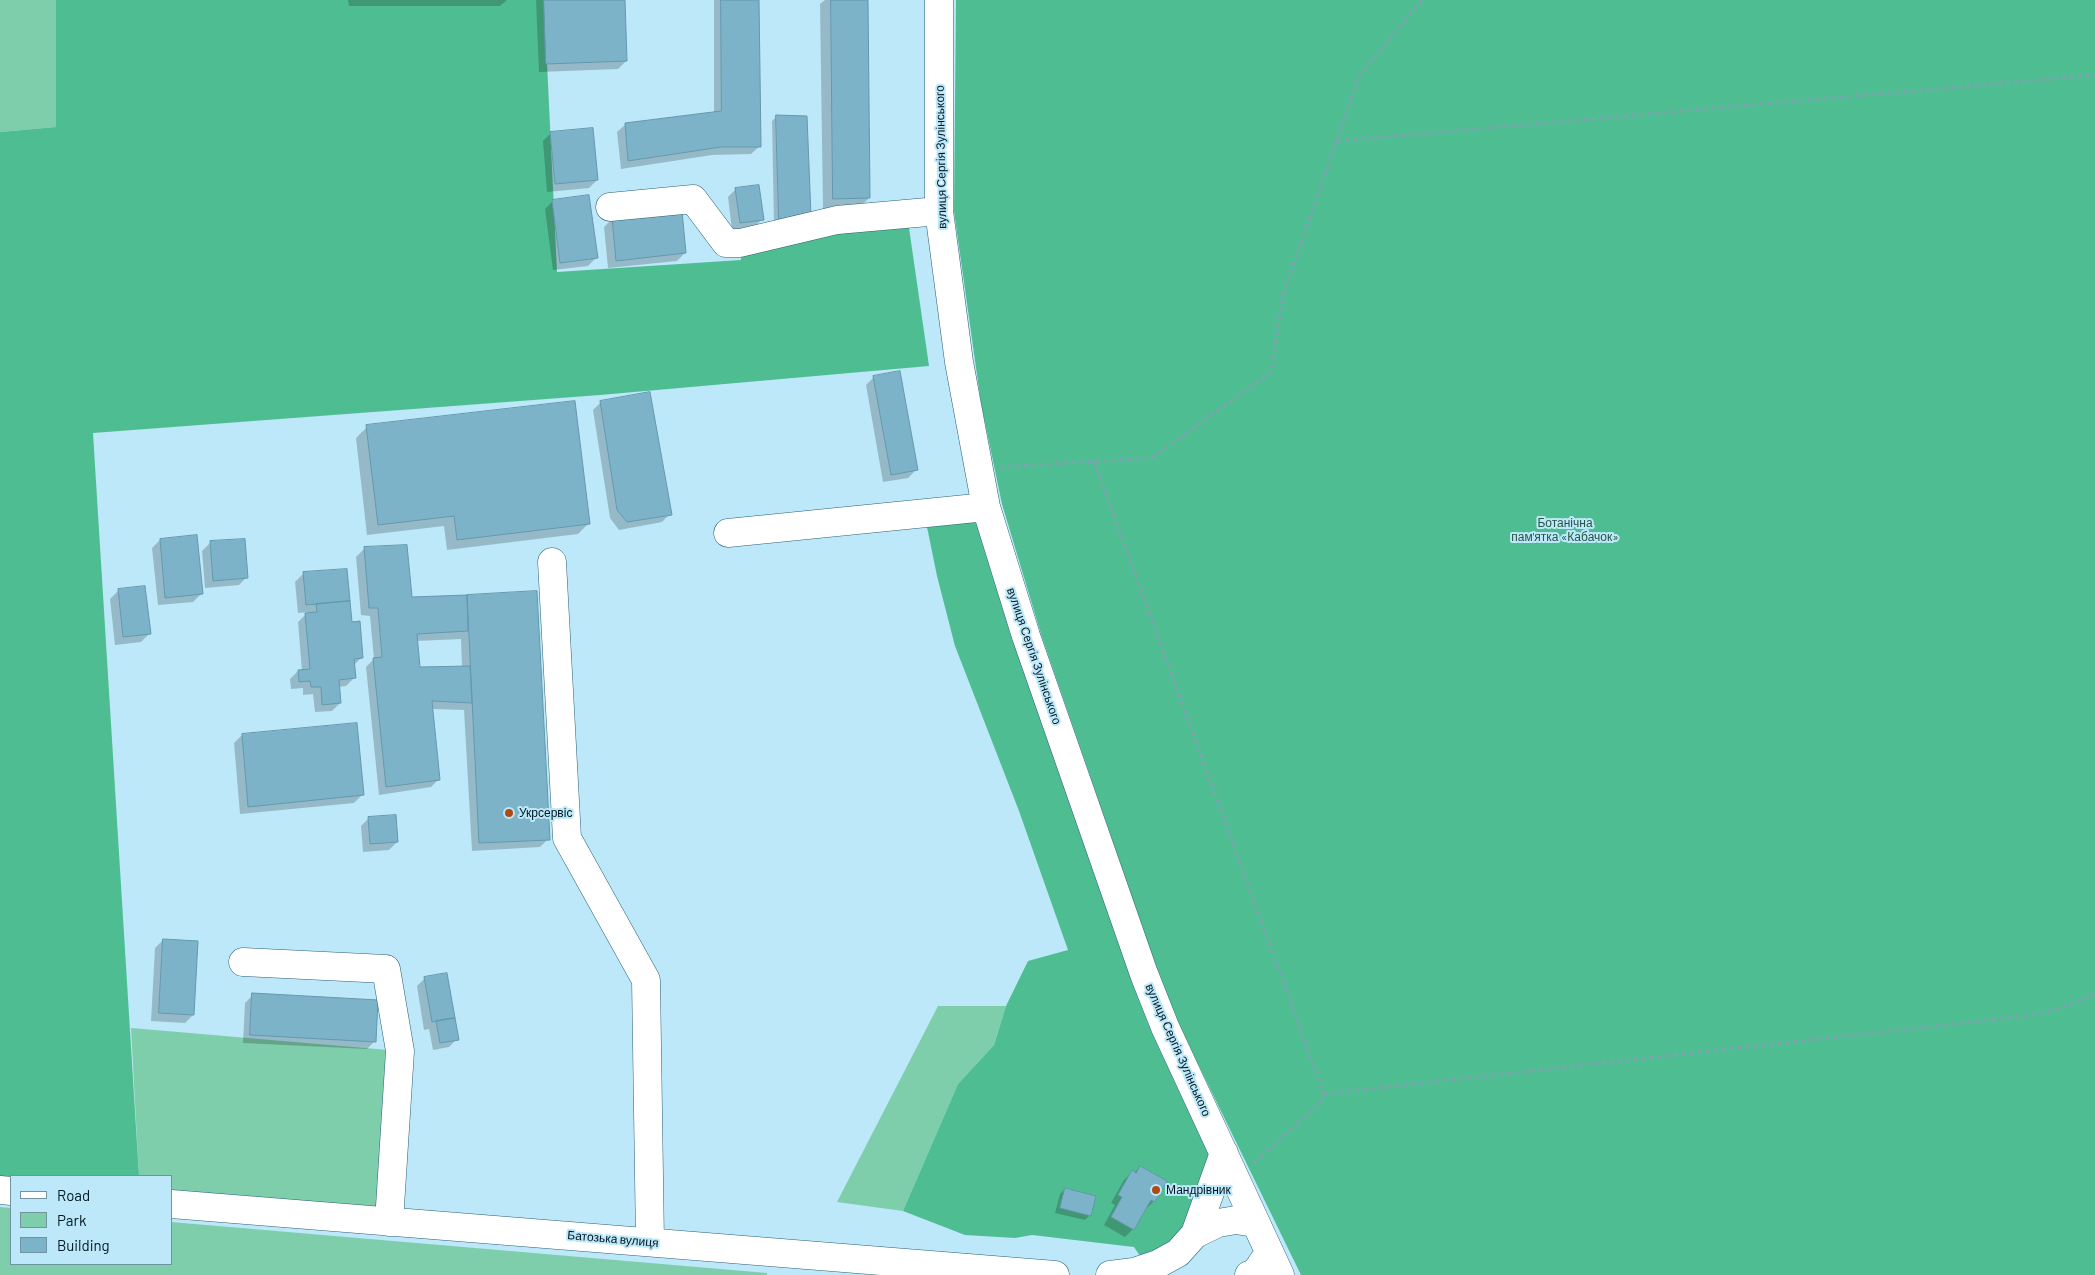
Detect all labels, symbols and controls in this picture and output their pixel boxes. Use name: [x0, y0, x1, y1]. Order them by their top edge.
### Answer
street label: вулиця Сергія Зулінського: [933, 85, 949, 229]
park label: Ботанічна пам'ятка «Кабачок»: [1511, 516, 1619, 544]
street label: вулиця Сергія Зулінського: [1004, 586, 1064, 726]
place label: Укрсервіс: [519, 806, 572, 820]
marker: Укрсервіс: [503, 807, 515, 819]
street label: вулиця Сергія Зулінського: [1142, 981, 1214, 1119]
legend: [10, 1175, 172, 1265]
place label: Мандрівник: [1166, 1183, 1231, 1197]
marker: Мандрівник: [1150, 1184, 1162, 1196]
text: Road: [57, 1186, 90, 1204]
text: Park: [57, 1211, 86, 1229]
street label: Батозька вулиця: [567, 1228, 659, 1250]
text: Building: [57, 1236, 110, 1254]

